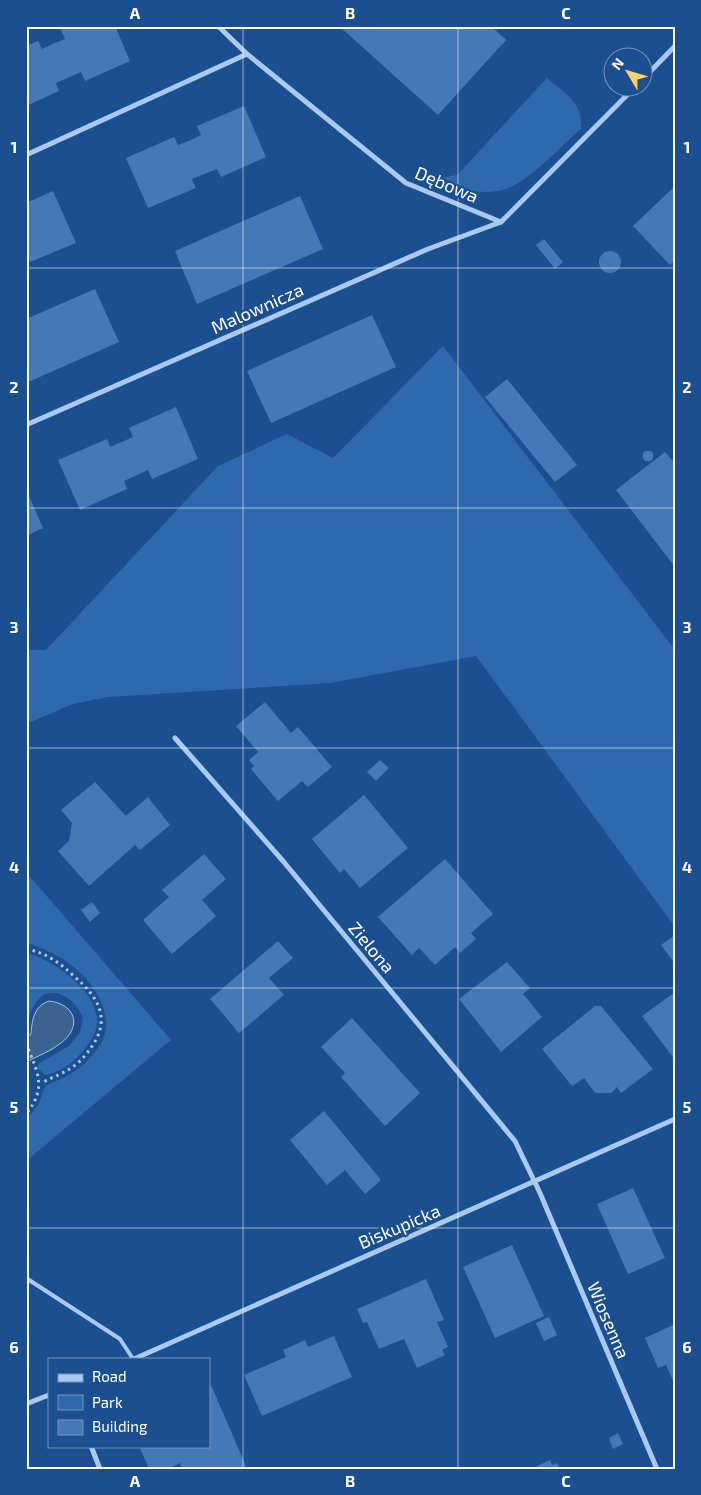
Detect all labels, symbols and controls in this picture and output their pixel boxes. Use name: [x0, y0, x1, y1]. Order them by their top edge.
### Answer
text: A: [130, 3, 141, 22]
text: B: [345, 3, 355, 22]
text: C: [561, 3, 571, 22]
north arrow: [604, 48, 654, 98]
text: N: [608, 54, 627, 73]
text: 1: [11, 137, 17, 156]
text: 1: [684, 137, 690, 156]
street label: Dębowa: [412, 161, 482, 207]
street label: Malownicza: [207, 278, 307, 338]
text: 2: [9, 377, 19, 396]
text: 2: [682, 377, 692, 396]
text: 3: [9, 617, 19, 636]
text: 3: [682, 617, 692, 636]
text: 4: [9, 857, 19, 876]
text: 4: [682, 857, 692, 876]
street label: Zielona: [344, 917, 400, 977]
text: 5: [10, 1097, 19, 1116]
text: 5: [683, 1097, 692, 1116]
street label: Biskupicka: [355, 1199, 443, 1253]
street label: Wiosenna: [583, 1278, 635, 1362]
text: 6: [9, 1337, 19, 1356]
text: 6: [682, 1337, 692, 1356]
legend: [48, 1358, 210, 1448]
text: Road: [92, 1367, 127, 1385]
text: Park: [92, 1393, 123, 1411]
text: Building: [92, 1417, 148, 1435]
text: A: [130, 1471, 141, 1490]
text: B: [345, 1471, 355, 1490]
text: C: [561, 1471, 571, 1490]

